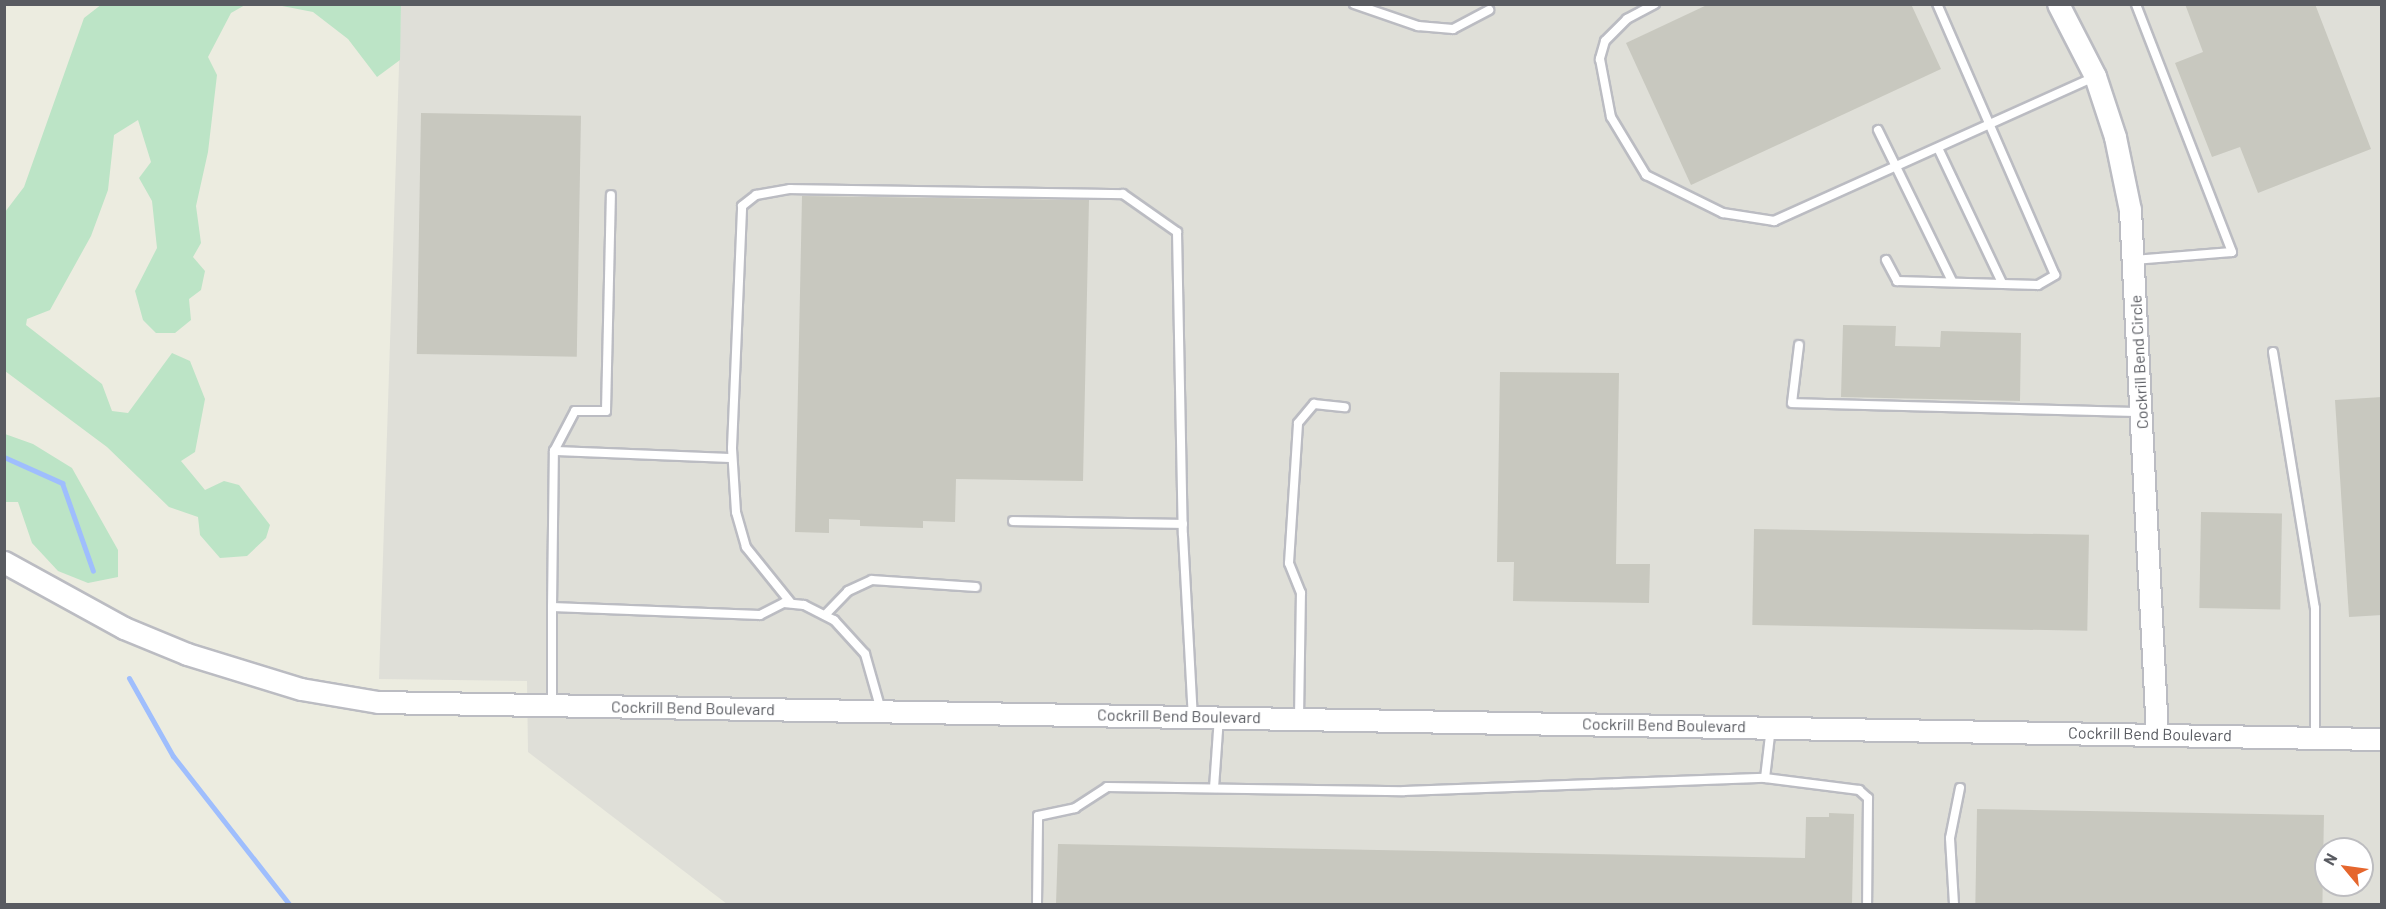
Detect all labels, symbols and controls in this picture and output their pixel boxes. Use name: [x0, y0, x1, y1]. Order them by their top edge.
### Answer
street label: Cockrill Bend Circle: [2126, 294, 2152, 430]
street label: Cockrill Bend Boulevard: [611, 697, 775, 719]
street label: Cockrill Bend Boulevard: [1097, 705, 1261, 727]
street label: Cockrill Bend Boulevard: [1582, 714, 1746, 736]
street label: Cockrill Bend Boulevard: [2068, 723, 2232, 745]
north arrow: [2314, 837, 2374, 897]
text: N: [2319, 850, 2340, 868]

